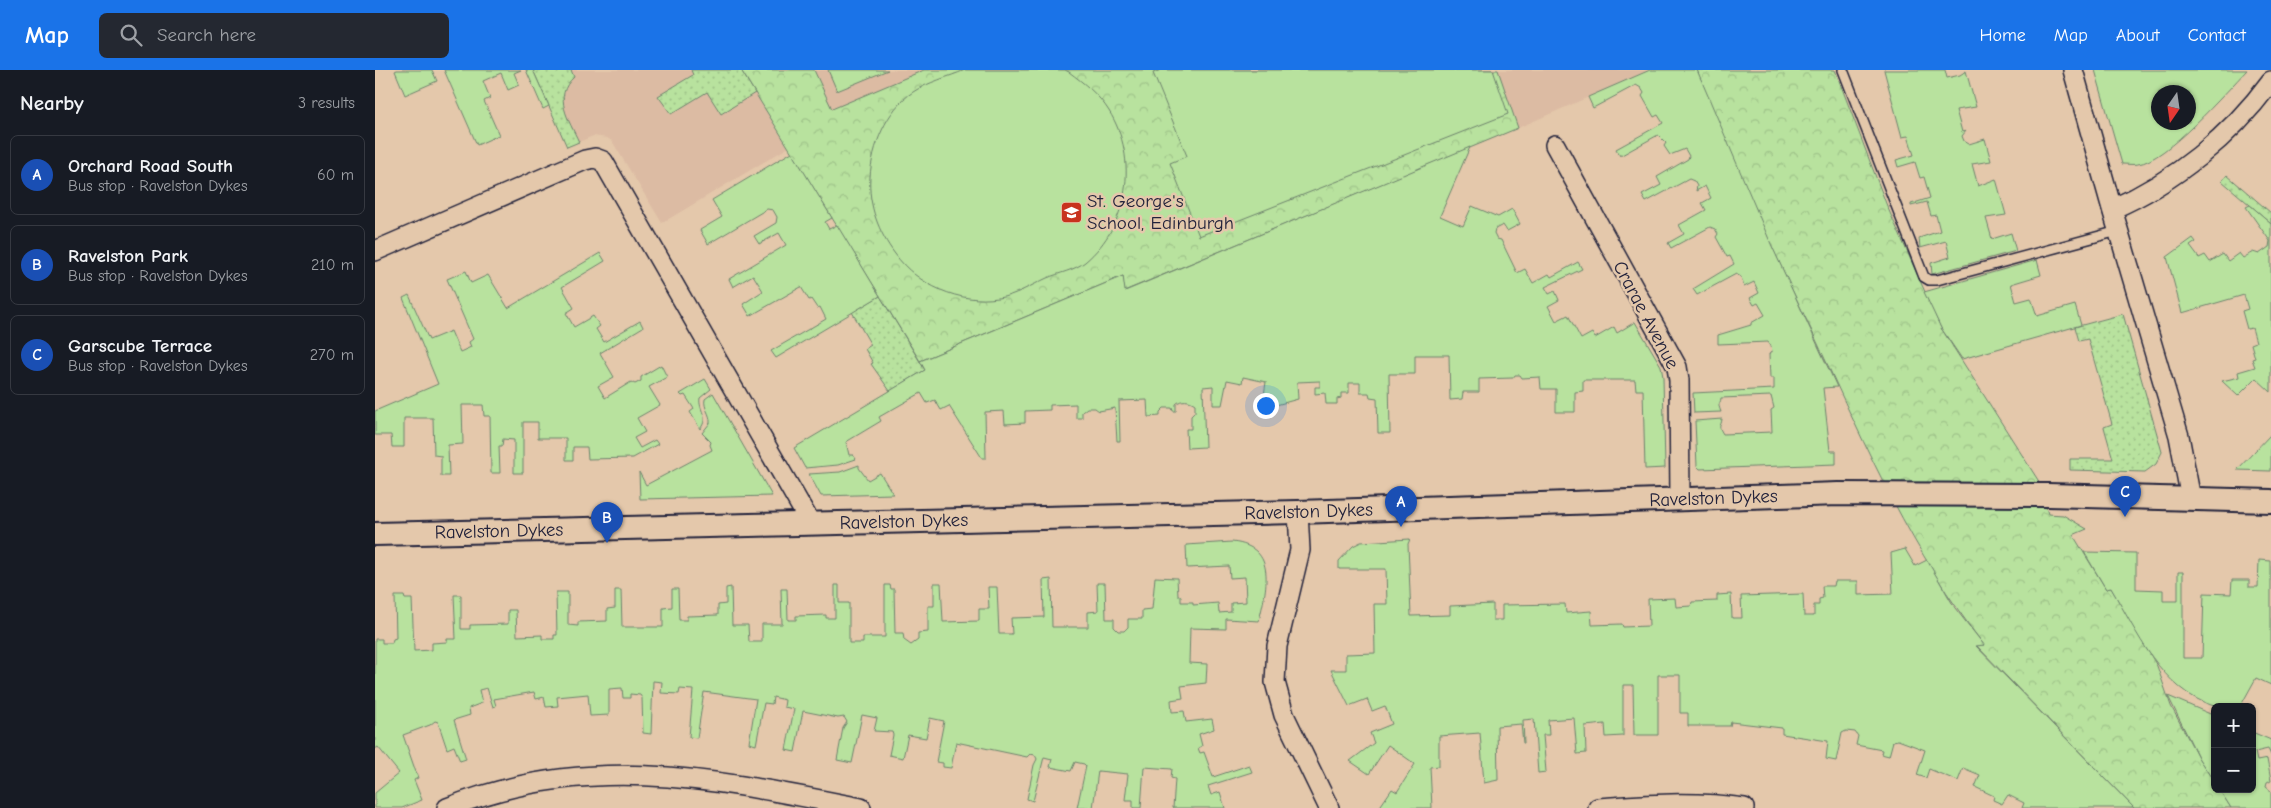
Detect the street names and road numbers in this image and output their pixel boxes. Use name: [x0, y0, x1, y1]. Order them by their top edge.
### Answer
street label: Crarae Avenue: [1608, 257, 1684, 373]
street label: Ravelston Dykes: [1649, 485, 1778, 511]
street label: Ravelston Dykes: [1244, 499, 1373, 524]
street label: Ravelston Dykes: [839, 509, 968, 534]
street label: Ravelston Dykes: [434, 519, 564, 544]

